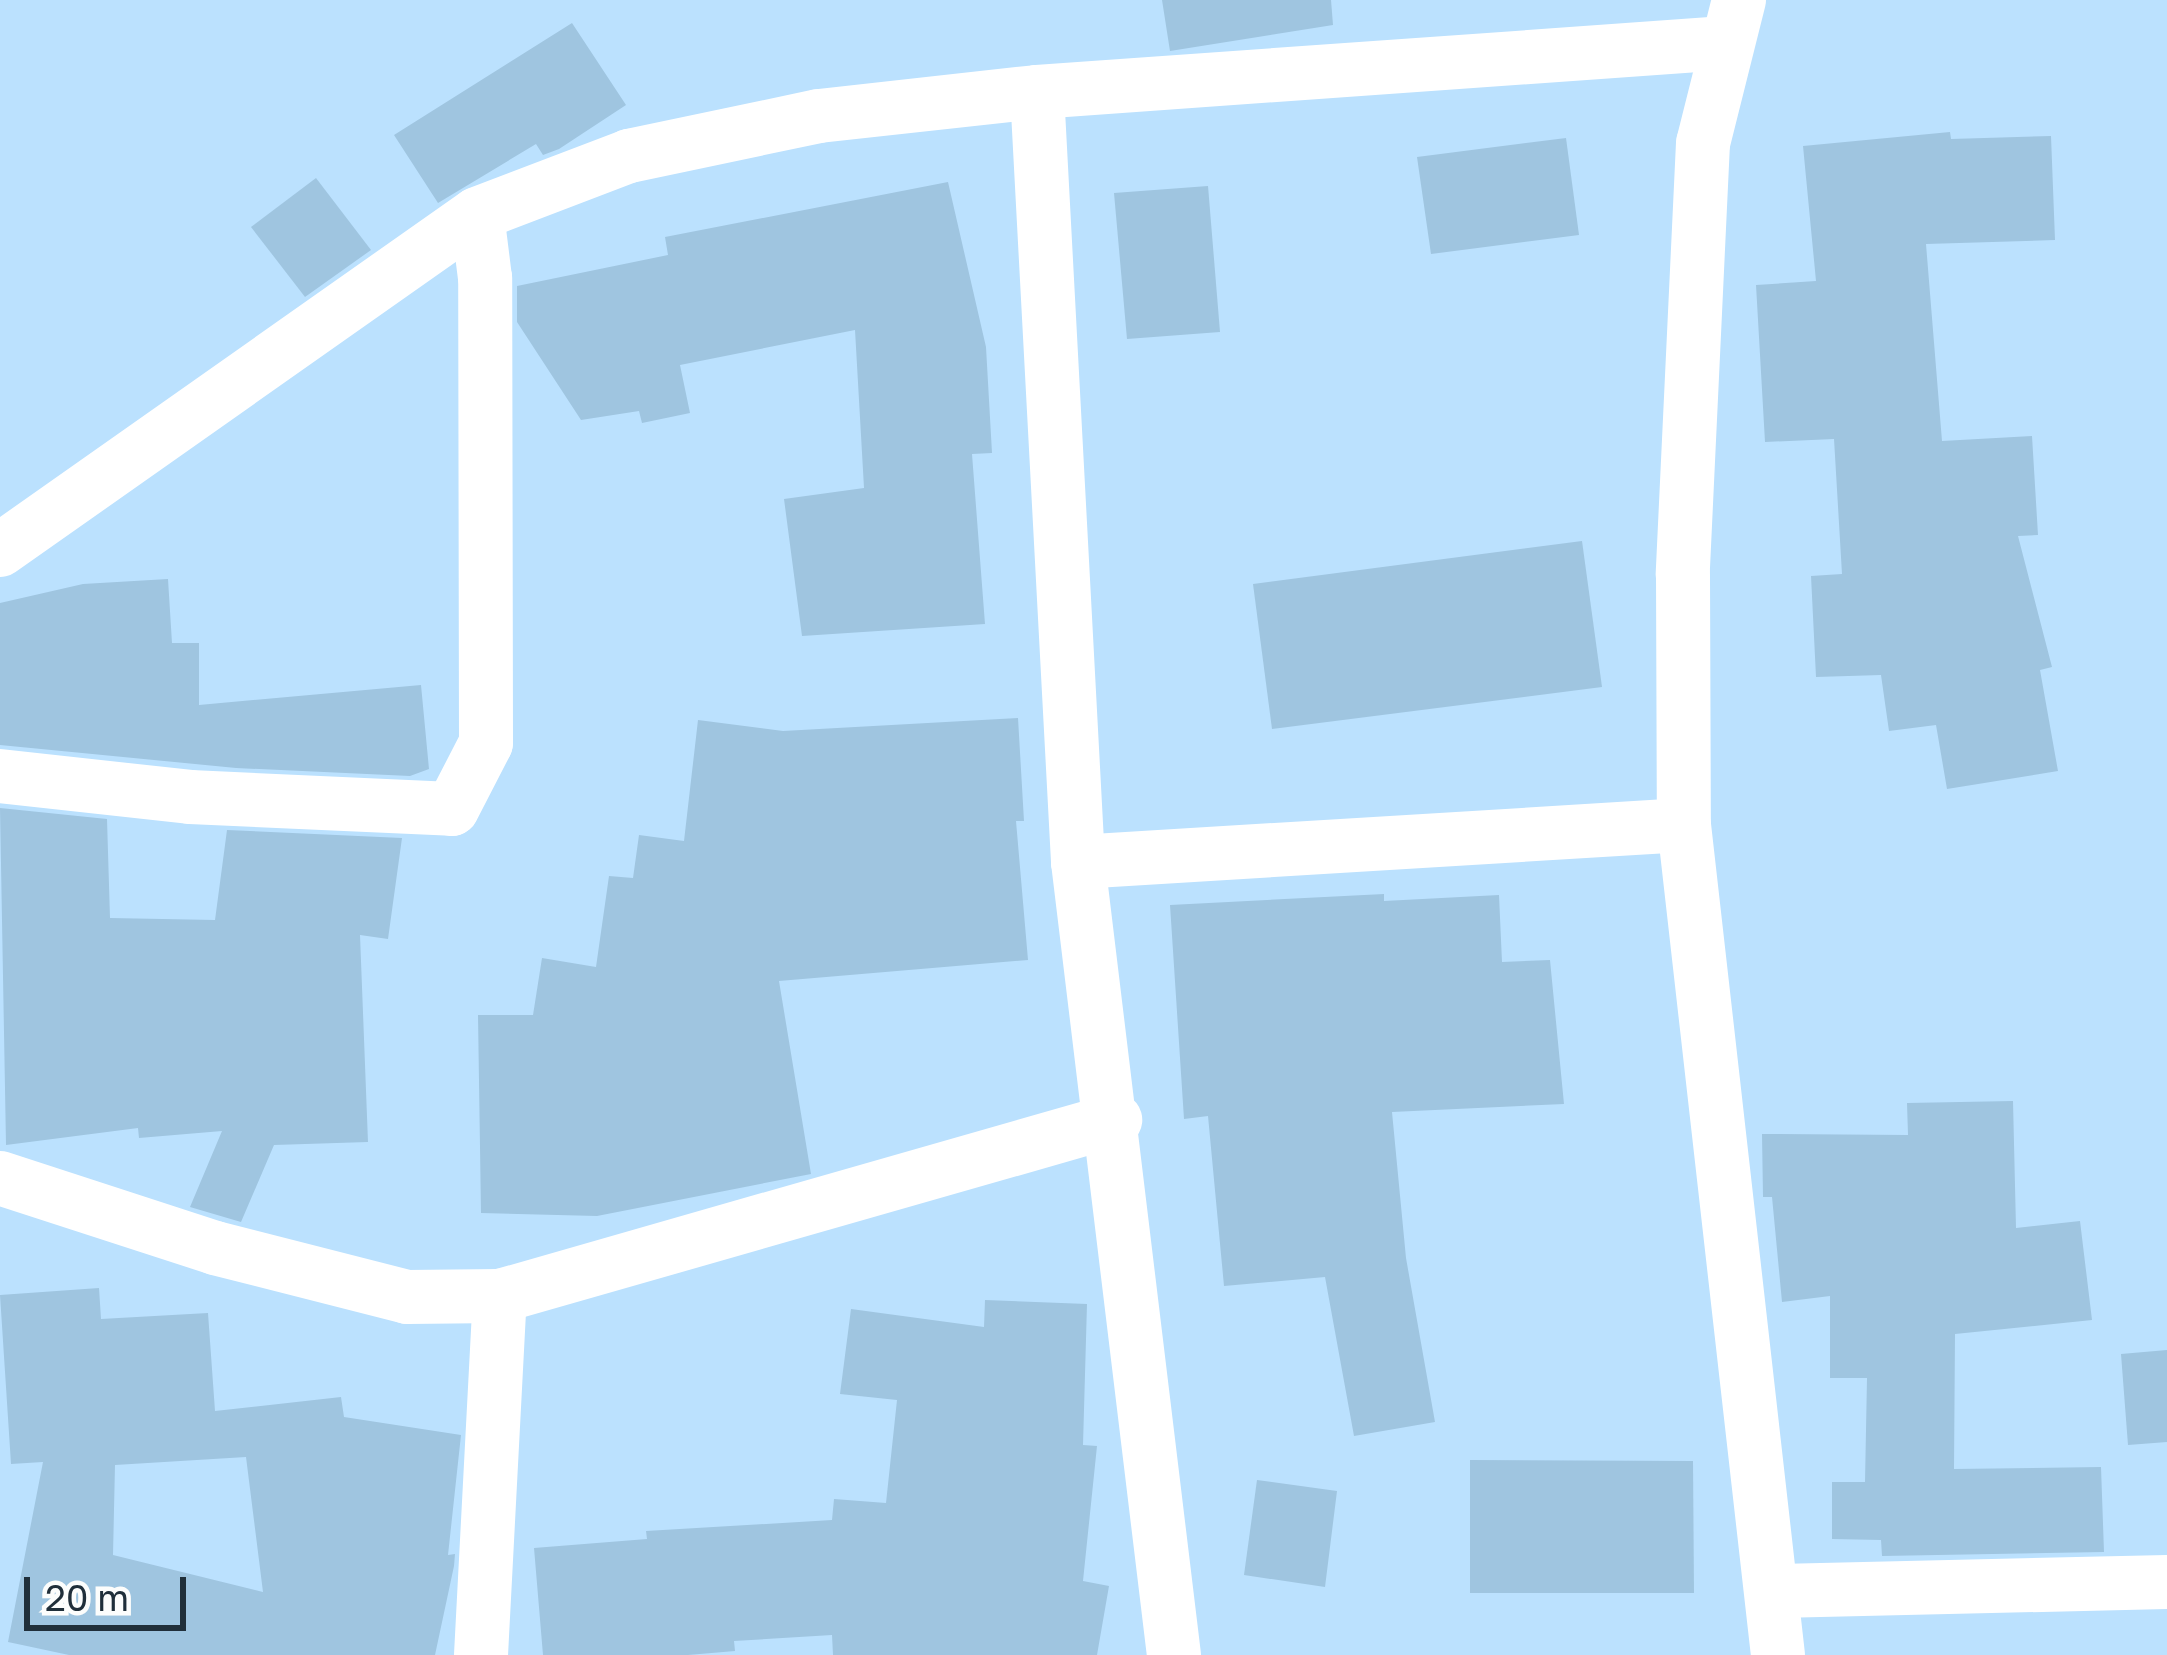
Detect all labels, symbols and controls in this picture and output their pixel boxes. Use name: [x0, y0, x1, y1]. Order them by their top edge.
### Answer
scale bar: [30, 1553, 192, 1627]
text: 20 m: [45, 1576, 129, 1619]

